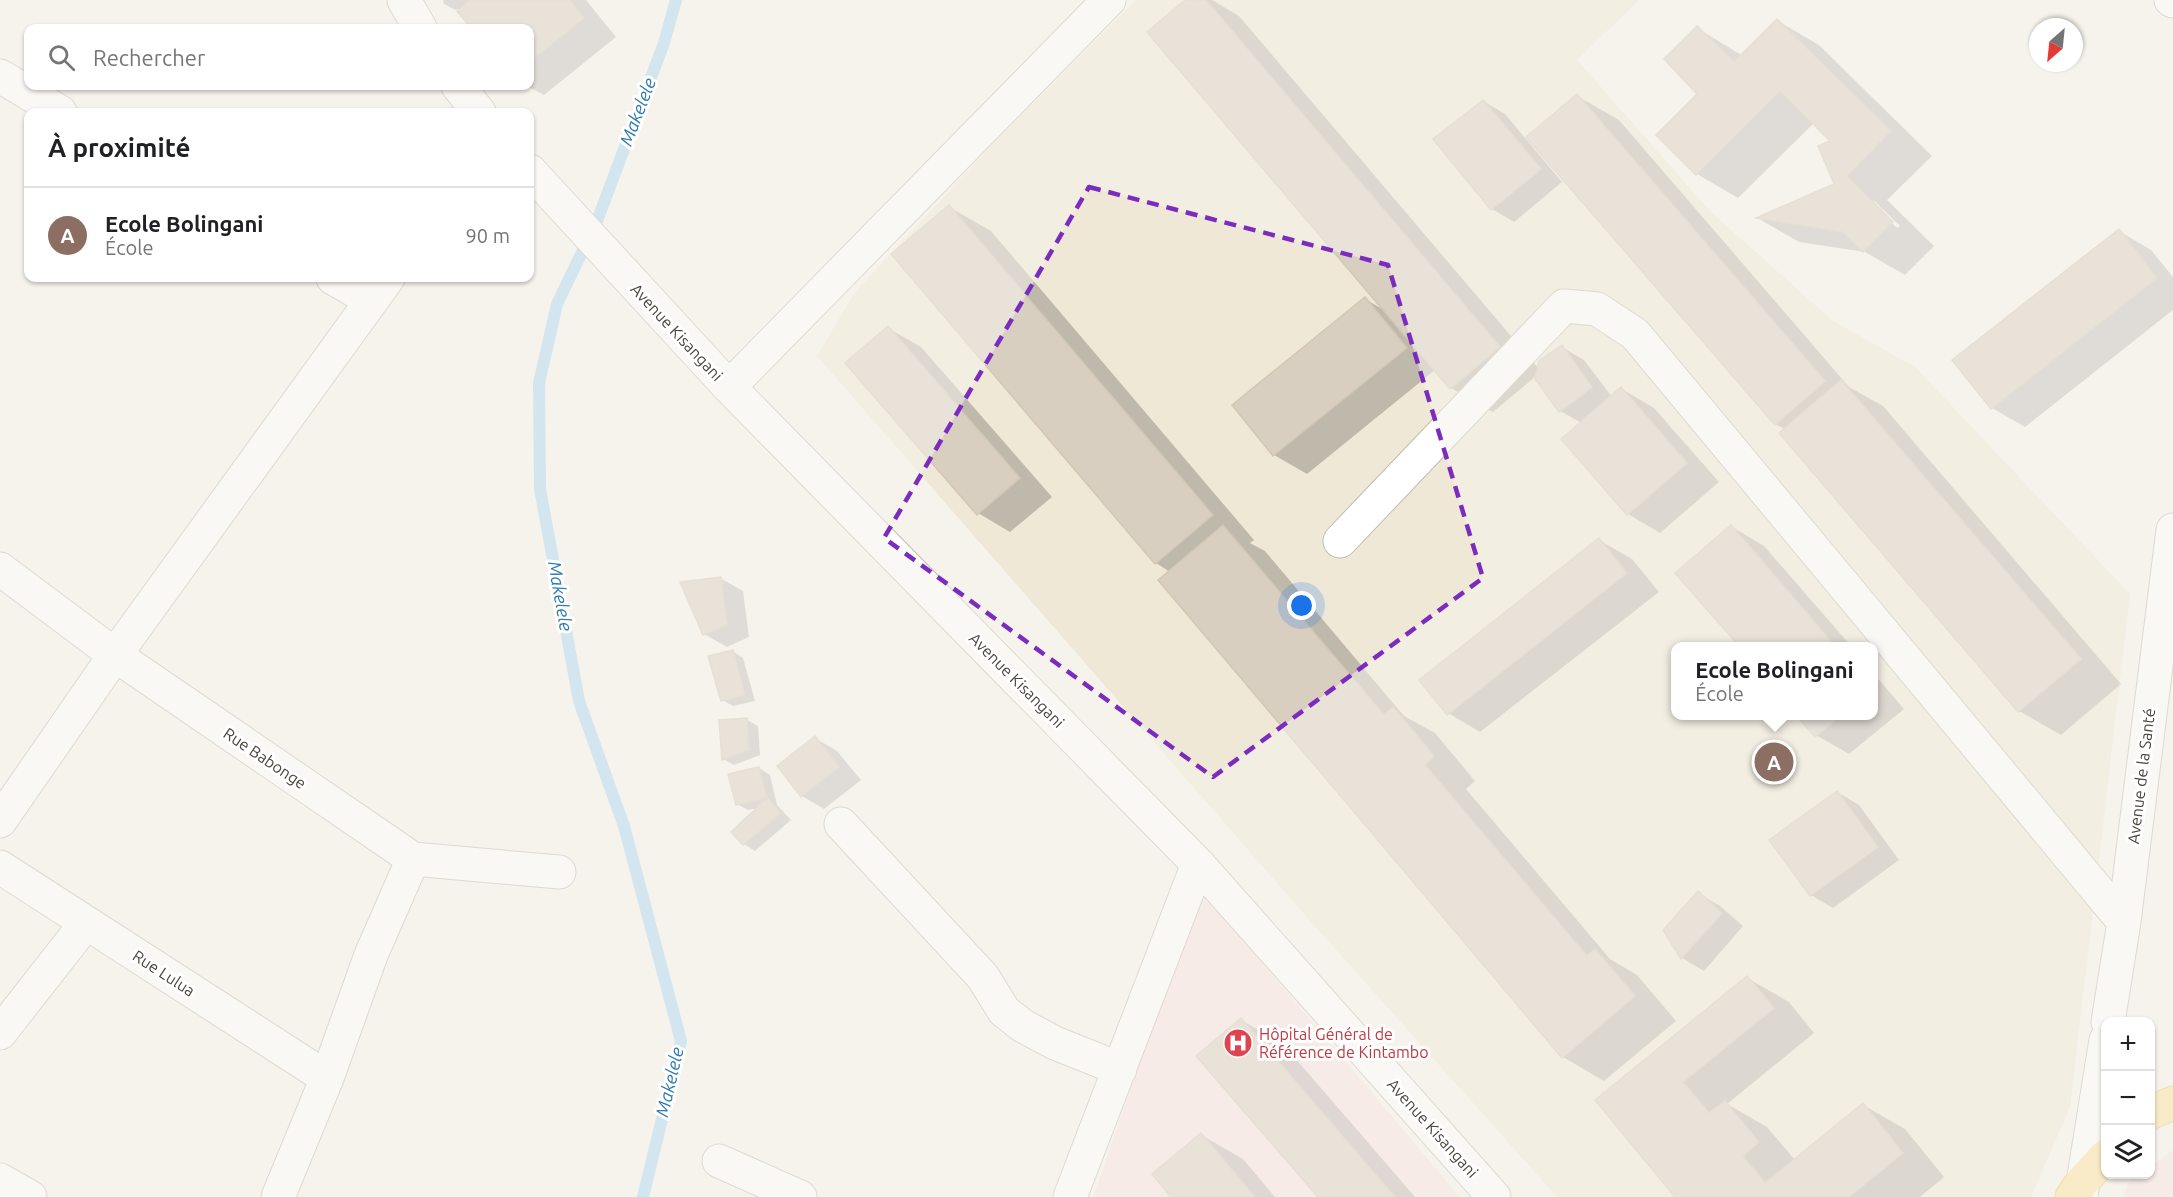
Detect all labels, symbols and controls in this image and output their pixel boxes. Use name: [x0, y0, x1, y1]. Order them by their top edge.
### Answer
north arrow: [2029, 18, 2083, 72]
search box: [24, 24, 534, 90]
icon: search: [45, 41, 78, 74]
text: Rechercher: [93, 45, 205, 70]
water label: Makelele: [615, 75, 659, 148]
text: À proximité: [48, 133, 190, 162]
text: Ecole Bolingani: [105, 211, 263, 236]
text: A: [60, 224, 75, 247]
text: 90 m: [466, 224, 510, 247]
text: École: [105, 236, 153, 259]
street label: Avenue Kisangani: [627, 280, 727, 384]
water label: Makelele: [545, 559, 577, 632]
your location: [1287, 591, 1316, 620]
street label: Avenue Kisangani: [966, 629, 1068, 731]
popup: [1671, 642, 1878, 720]
text: Ecole Bolingani: [1695, 657, 1854, 682]
text: École: [1695, 682, 1744, 705]
street label: Avenue de la Santé: [2124, 707, 2158, 845]
street label: Rue Babonge: [220, 724, 310, 792]
pin: A: [1754, 740, 1794, 784]
street label: Rue Lulua: [130, 946, 198, 1000]
map controls: [2101, 1017, 2155, 1179]
button: +: [2101, 1017, 2155, 1071]
place label: Hôpital Général de Référence de Kintambo: [1259, 1025, 1429, 1061]
hospital icon: Hôpital Général de Référence de Kintambo: [1222, 1027, 1254, 1059]
water label: Makelele: [651, 1045, 687, 1119]
button: −: [2101, 1071, 2155, 1125]
street label: Avenue Kisangani: [1384, 1075, 1482, 1181]
button: layers: [2101, 1125, 2155, 1179]

